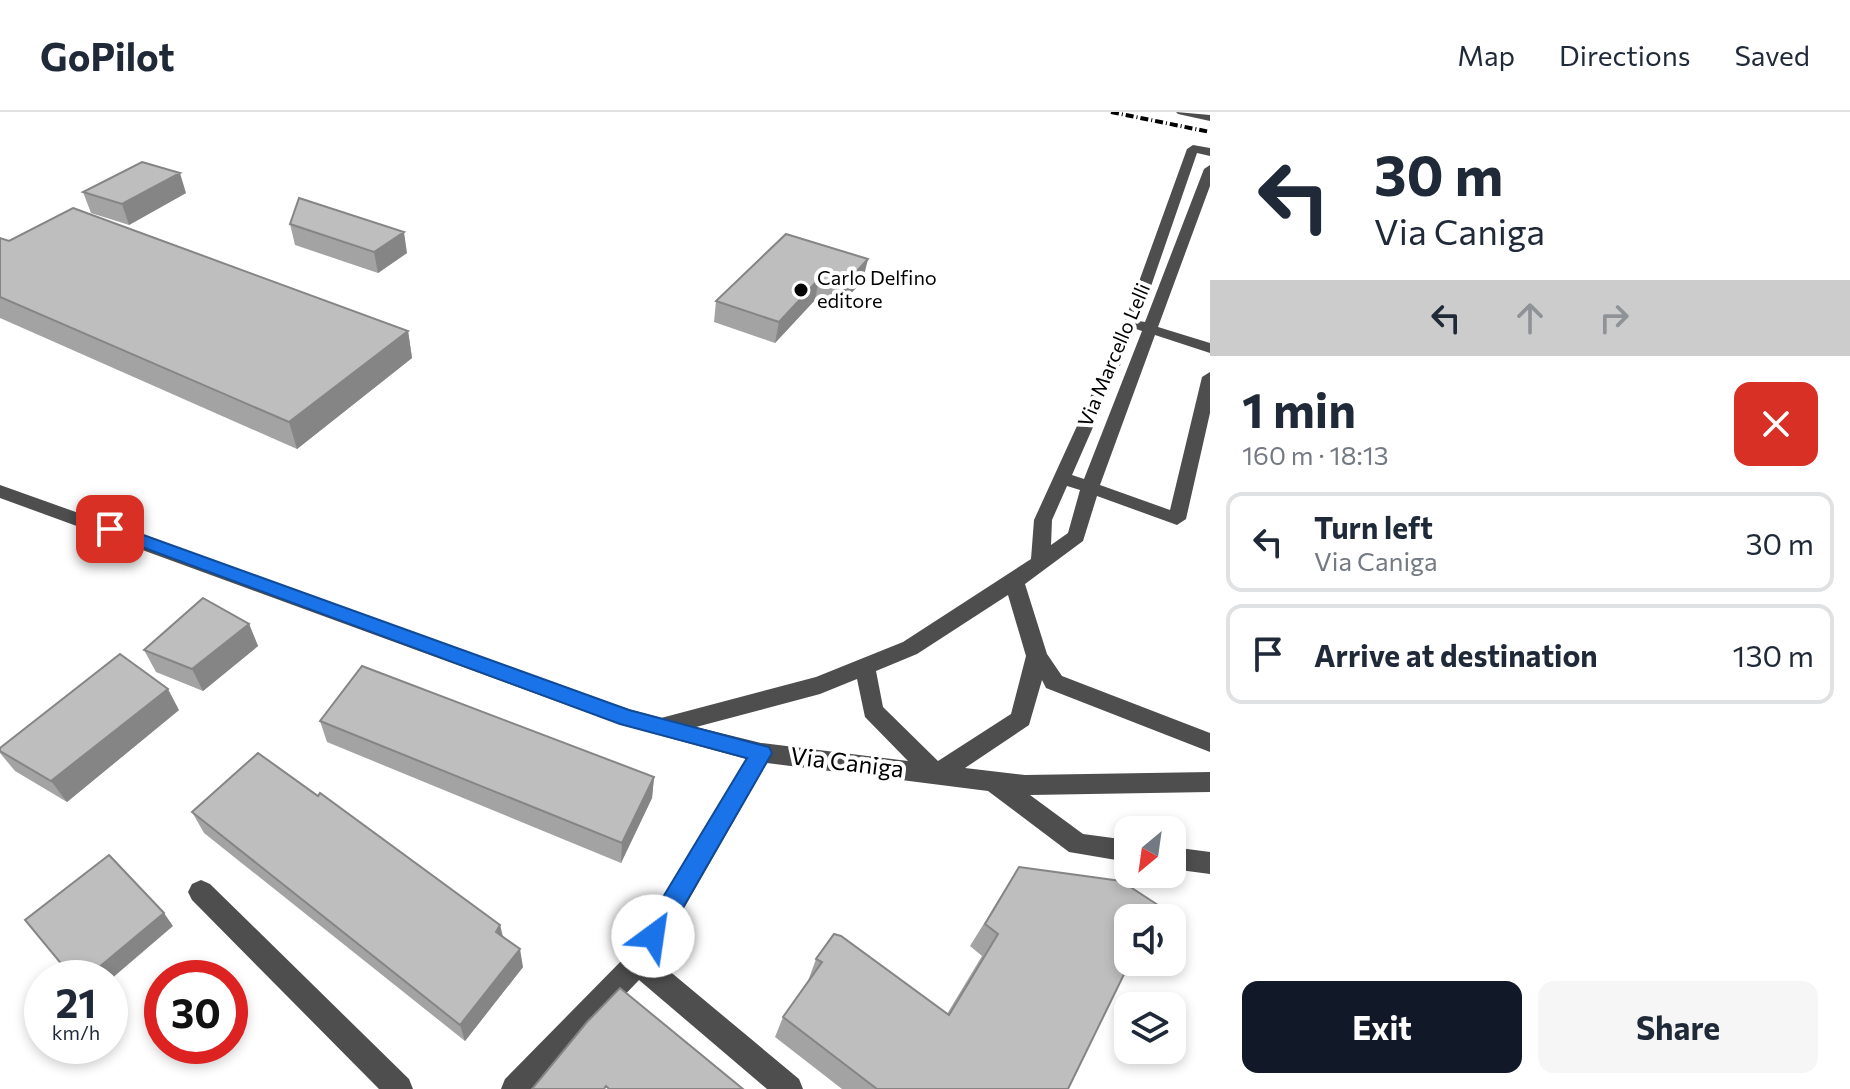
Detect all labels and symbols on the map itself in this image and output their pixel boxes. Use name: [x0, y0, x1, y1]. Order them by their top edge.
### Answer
place label: Carlo Delfino editore: [817, 265, 937, 312]
street label: Via Marcello Lelli: [1072, 279, 1154, 430]
marker: Carlo Delfino editore: [792, 281, 810, 299]
pin: [76, 495, 144, 563]
street label: Via Caniga: [789, 740, 906, 783]
north arrow: [1114, 816, 1186, 888]
position arrow: [611, 894, 695, 978]
speed limit sign: 30: [144, 960, 248, 1064]

